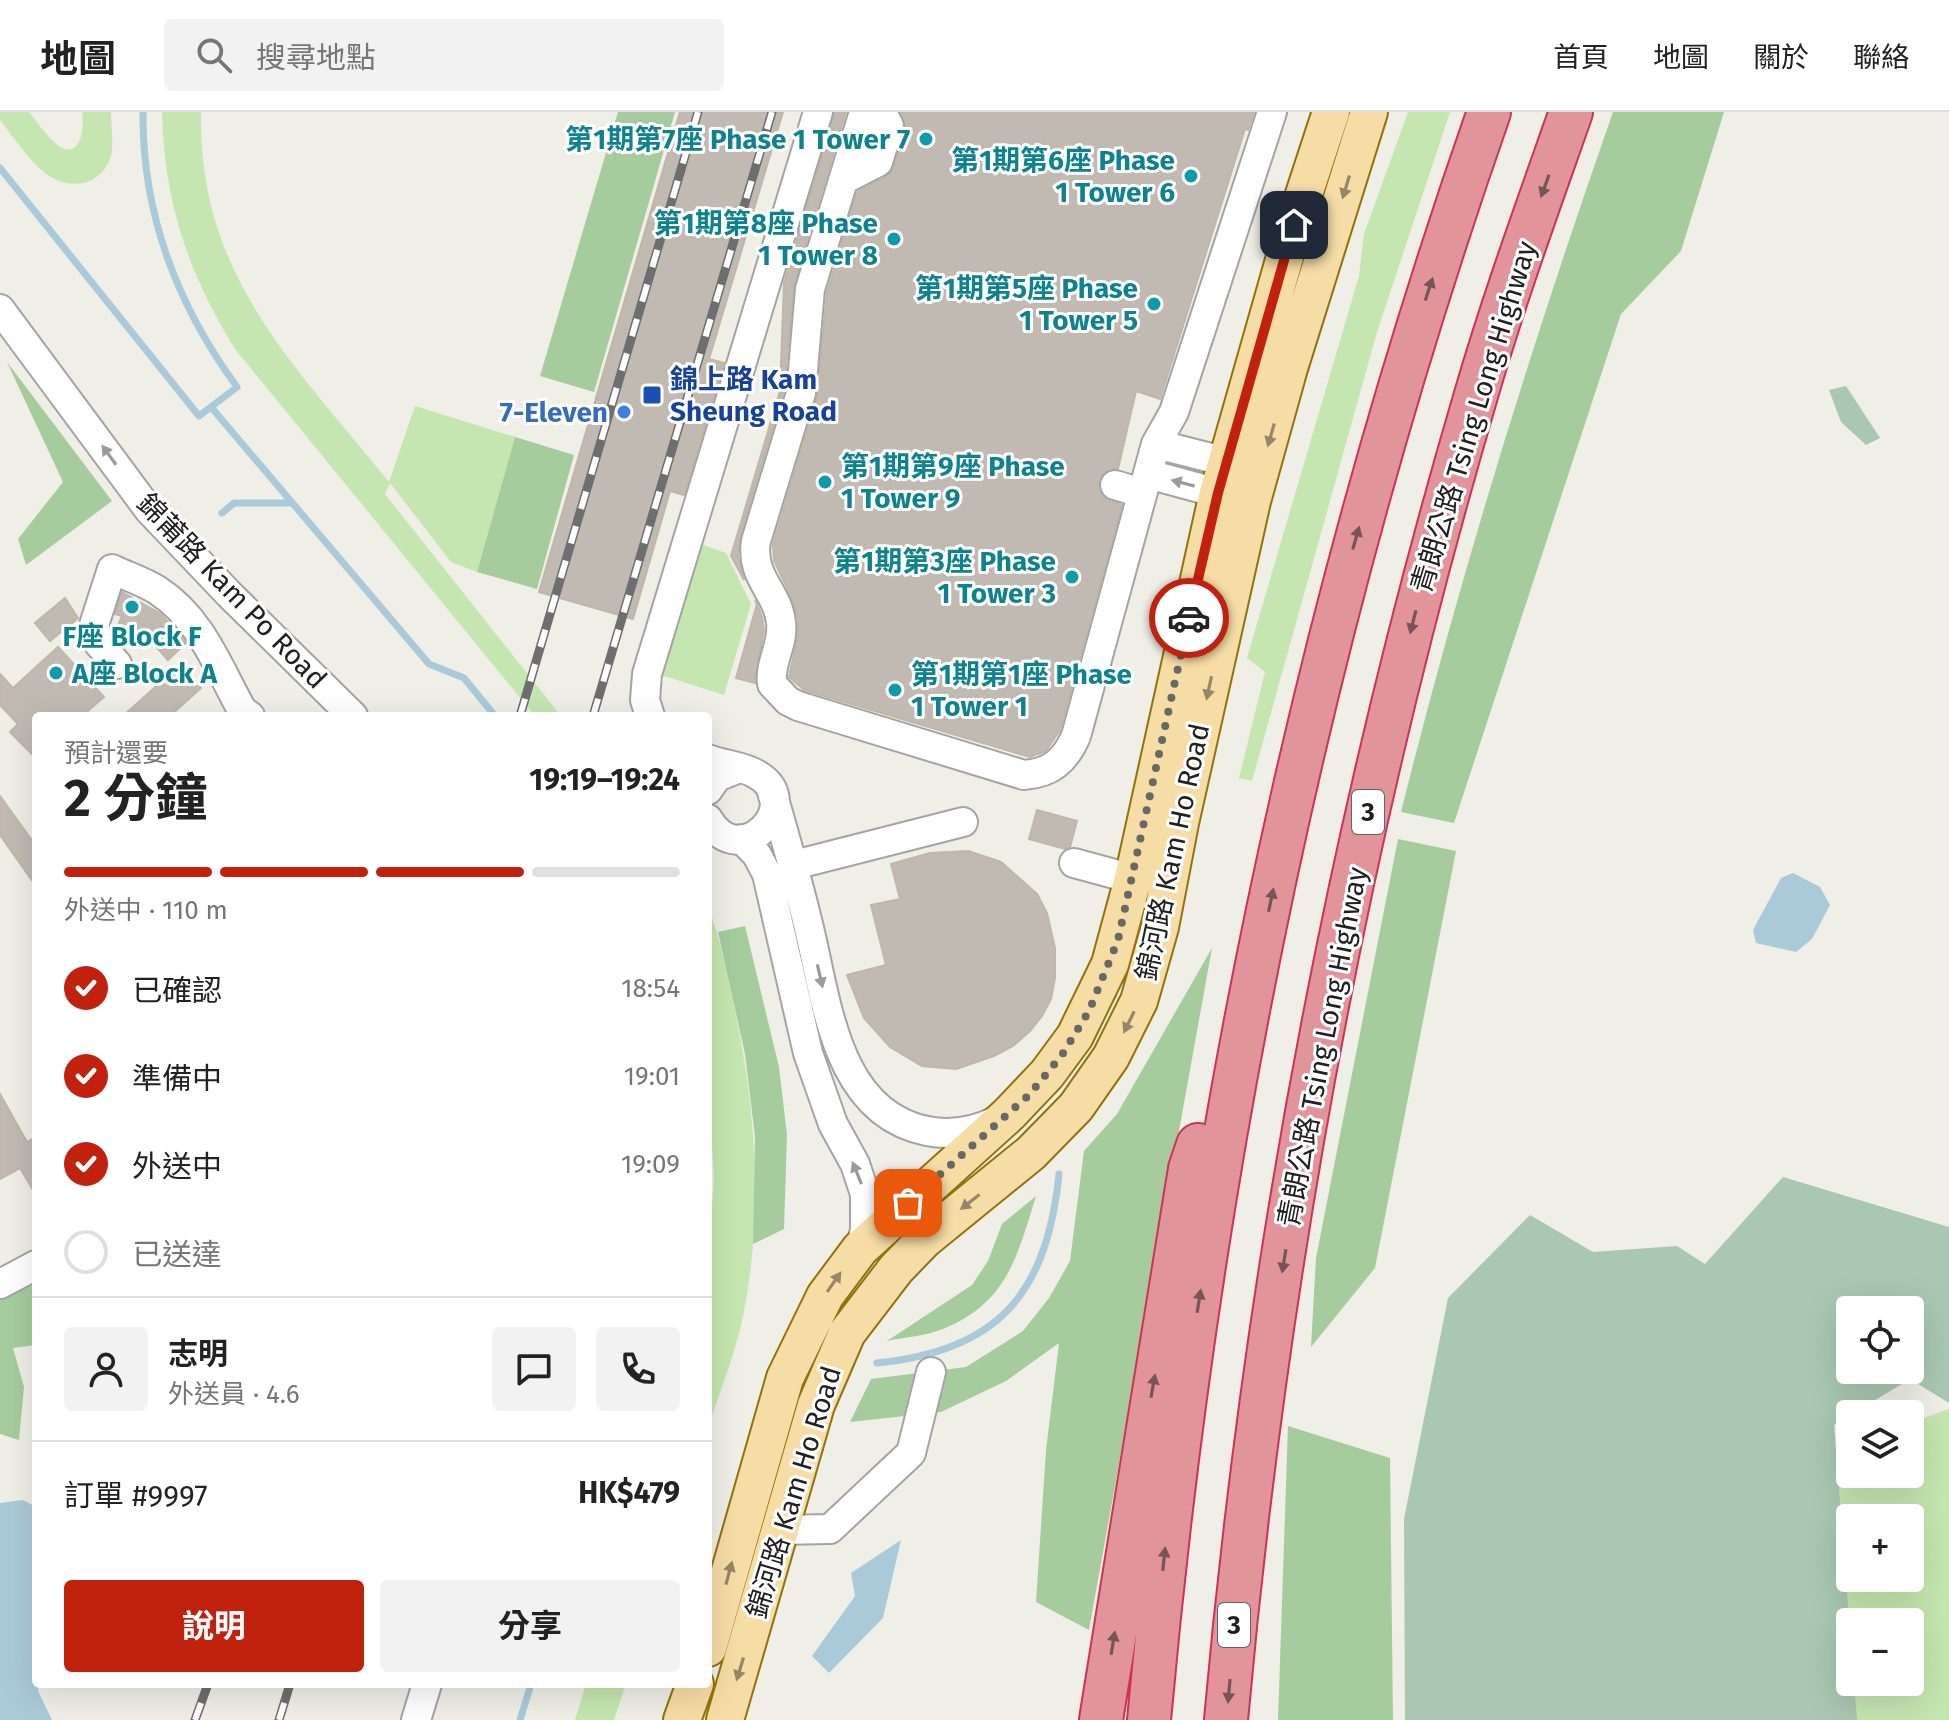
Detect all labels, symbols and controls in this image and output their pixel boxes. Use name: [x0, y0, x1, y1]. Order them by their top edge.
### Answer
search box: [164, 19, 724, 91]
icon: search: [192, 33, 236, 77]
text: 地圖: [40, 36, 116, 82]
text: 搜尋地點: [256, 40, 376, 76]
text: 首頁: [1553, 41, 1609, 74]
text: 地圖: [1653, 41, 1709, 74]
text: 關於: [1753, 41, 1809, 74]
text: 聯絡: [1853, 41, 1909, 74]
place label: 第1期第7座 Phase 1 Tower 7: [565, 123, 910, 156]
marker: 第1期第7座 Phase 1 Tower 7: [917, 130, 935, 148]
place label: 第1期第6座 Phase 1 Tower 6: [951, 144, 1175, 209]
marker: 第1期第6座 Phase 1 Tower 6: [1182, 167, 1200, 185]
one-way arrow: [1539, 174, 1551, 198]
one-way arrow: [1339, 175, 1352, 199]
pin: [1260, 191, 1328, 259]
icon: home: [1272, 203, 1316, 247]
place label: 第1期第8座 Phase 1 Tower 8: [654, 207, 878, 272]
marker: 第1期第8座 Phase 1 Tower 8: [885, 230, 903, 248]
street label: 青朗公路 Tsing Long Highway: [1405, 237, 1543, 597]
place label: 第1期第5座 Phase 1 Tower 5: [915, 272, 1138, 337]
one-way arrow: [1423, 276, 1435, 300]
marker: 第1期第5座 Phase 1 Tower 5: [1145, 295, 1163, 313]
place label: 錦上路 Kam Sheung Road: [670, 363, 837, 428]
marker: 錦上路 Kam Sheung Road: [641, 384, 663, 406]
place label: 7-Eleven: [500, 396, 608, 429]
marker: 7-Eleven: [615, 403, 633, 421]
one-way arrow: [1264, 424, 1277, 448]
one-way arrow: [102, 444, 117, 465]
place label: 第1期第9座 Phase 1 Tower 9: [841, 450, 1065, 515]
marker: 第1期第9座 Phase 1 Tower 9: [816, 473, 834, 491]
one-way arrow: [1171, 477, 1196, 489]
street label: 錦莆路 Kam Po Road: [130, 487, 334, 695]
one-way arrow: [1350, 526, 1362, 551]
place label: 第1期第3座 Phase 1 Tower 3: [833, 545, 1056, 610]
marker: 第1期第3座 Phase 1 Tower 3: [1063, 568, 1081, 586]
courier: [1149, 578, 1229, 658]
icon: car: [1167, 596, 1211, 640]
marker: F座 Block F: [123, 598, 141, 616]
one-way arrow: [1406, 609, 1419, 634]
place label: F座 Block F: [62, 620, 202, 653]
place label: A座 Block A: [71, 657, 217, 690]
place label: 第1期第1座 Phase 1 Tower 1: [911, 658, 1132, 723]
marker: A座 Block A: [47, 664, 65, 682]
one-way arrow: [1202, 676, 1215, 701]
marker: 第1期第1座 Phase 1 Tower 1: [886, 681, 904, 699]
street label: 錦河路 Kam Ho Road: [1130, 721, 1216, 983]
text: 預計還要: [64, 738, 168, 769]
text: 19:19–19:24: [529, 762, 680, 798]
text: 2 分鐘: [64, 767, 207, 830]
road number: 3: [1352, 790, 1384, 834]
street label: 青朗公路 Tsing Long Highway: [1272, 864, 1374, 1230]
one-way arrow: [1265, 888, 1278, 913]
text: 外送中 · 110 m: [64, 895, 228, 926]
one-way arrow: [814, 964, 827, 989]
icon: check: [64, 966, 108, 1010]
text: 已確認: [132, 973, 222, 1009]
text: 18:54: [621, 973, 680, 1004]
one-way arrow: [1122, 1010, 1136, 1033]
icon: check: [64, 1054, 108, 1098]
text: 準備中: [132, 1061, 222, 1097]
text: 19:01: [624, 1061, 680, 1092]
icon: check: [64, 1142, 108, 1186]
text: 外送中: [132, 1149, 222, 1185]
text: 19:09: [621, 1149, 680, 1180]
one-way arrow: [850, 1161, 863, 1185]
pin: [874, 1169, 942, 1237]
icon: bag: [886, 1181, 930, 1225]
one-way arrow: [960, 1193, 980, 1209]
text: 已送達: [132, 1237, 222, 1273]
one-way arrow: [1277, 1248, 1290, 1273]
one-way arrow: [826, 1272, 842, 1293]
one-way arrow: [1193, 1288, 1205, 1313]
map controls: [1836, 1296, 1924, 1696]
button: locate: [1836, 1296, 1924, 1384]
button: person: [64, 1327, 148, 1411]
button: chat: [492, 1327, 576, 1411]
button: phone: [596, 1327, 680, 1411]
text: 志明: [168, 1336, 228, 1372]
street label: 錦河路 Kam Ho Road: [740, 1362, 848, 1622]
one-way arrow: [1148, 1373, 1160, 1398]
text: 外送員 · 4.6: [168, 1379, 300, 1410]
button: layers: [1836, 1400, 1924, 1488]
text: HK$479: [578, 1475, 680, 1511]
text: 訂單 #9997: [64, 1478, 208, 1514]
button: +: [1836, 1504, 1924, 1592]
one-way arrow: [1158, 1546, 1171, 1571]
one-way arrow: [723, 1561, 736, 1585]
button: 說明: [64, 1580, 364, 1672]
button: 分享: [380, 1580, 680, 1672]
road number: 3: [1218, 1603, 1250, 1647]
button: −: [1836, 1608, 1924, 1696]
one-way arrow: [1107, 1630, 1120, 1655]
one-way arrow: [733, 1657, 746, 1681]
one-way arrow: [1222, 1679, 1235, 1704]

